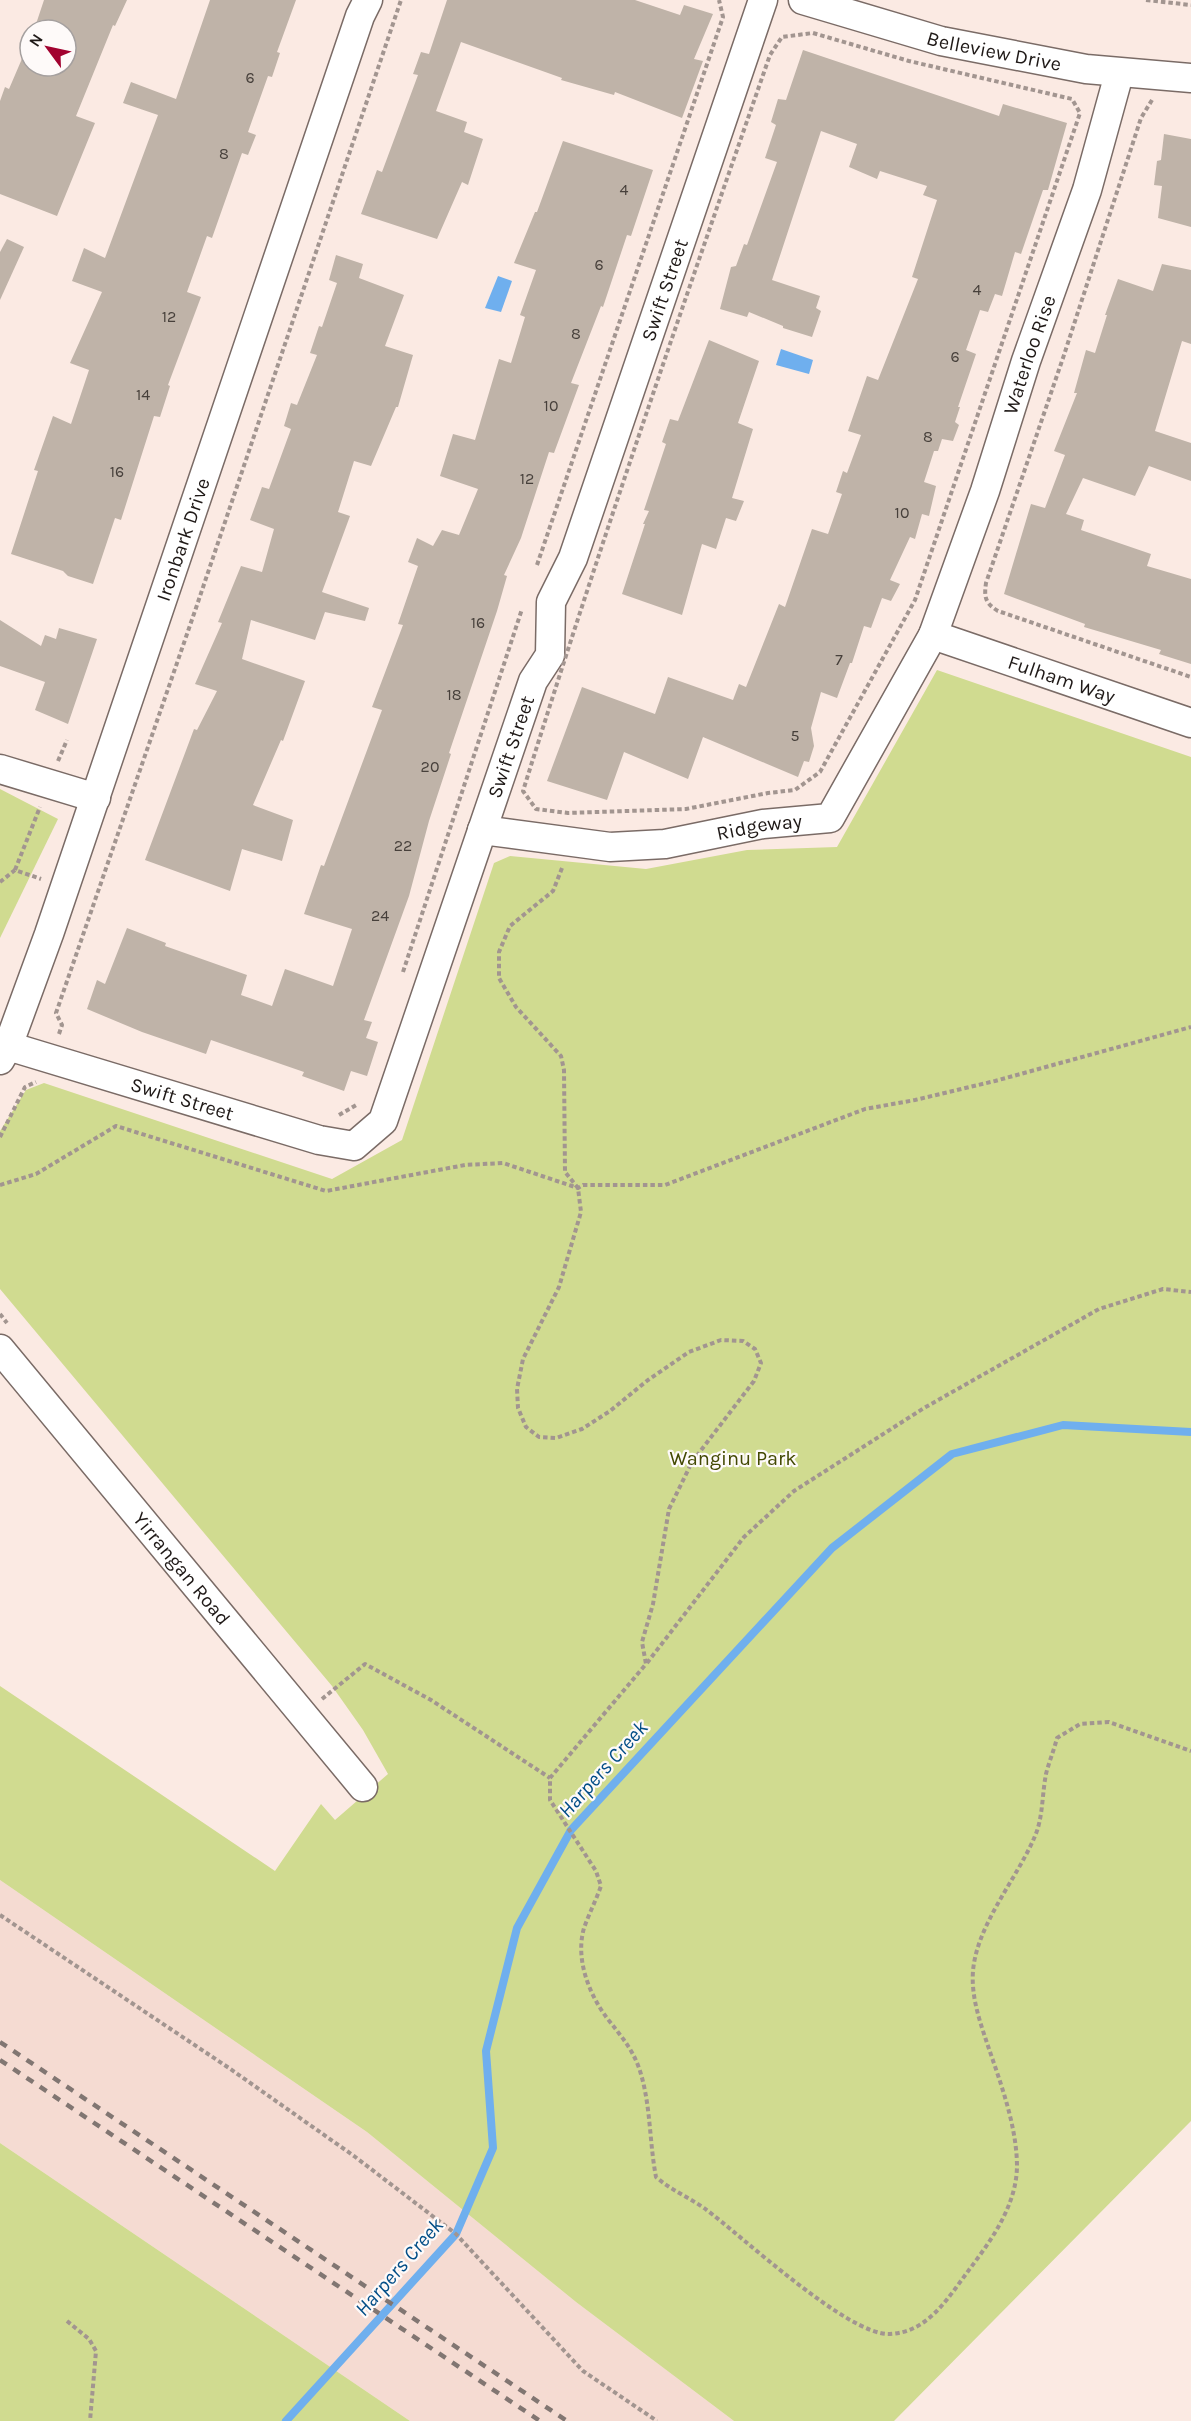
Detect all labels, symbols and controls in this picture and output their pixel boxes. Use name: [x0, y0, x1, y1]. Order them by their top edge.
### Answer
north arrow: [18, 18, 78, 78]
street label: Belleview Drive: [924, 26, 1063, 76]
text: N: [25, 30, 47, 50]
house number: 6: [245, 68, 255, 87]
house number: 8: [219, 144, 229, 163]
house number: 4: [620, 180, 629, 199]
street label: Swift Street: [637, 235, 693, 344]
house number: 6: [594, 255, 604, 274]
house number: 4: [973, 280, 982, 299]
street label: Waterloo Rise: [999, 292, 1061, 417]
house number: 12: [162, 307, 176, 326]
house number: 8: [571, 324, 581, 343]
house number: 6: [950, 347, 960, 366]
house number: 14: [136, 385, 150, 404]
house number: 10: [544, 396, 558, 415]
house number: 8: [923, 427, 933, 446]
house number: 16: [110, 462, 124, 481]
house number: 12: [520, 469, 534, 488]
street label: Ironbark Drive: [152, 475, 215, 604]
house number: 10: [895, 503, 909, 522]
house number: 16: [471, 613, 485, 632]
house number: 7: [835, 650, 843, 669]
street label: Fulham Way: [1005, 650, 1118, 708]
house number: 18: [446, 685, 462, 704]
street label: Swift Street: [483, 692, 539, 801]
house number: 5: [790, 726, 800, 745]
house number: 20: [421, 757, 439, 776]
street label: Ridgeway: [714, 810, 803, 845]
house number: 22: [394, 836, 412, 855]
house number: 24: [371, 906, 389, 925]
street label: Swift Street: [128, 1073, 237, 1126]
park label: Wanginu Park: [669, 1447, 797, 1470]
street label: Yirrangan Road: [128, 1508, 235, 1630]
water label: Harpers Creek: [553, 1715, 653, 1822]
water label: Harpers Creek: [350, 2213, 448, 2321]

